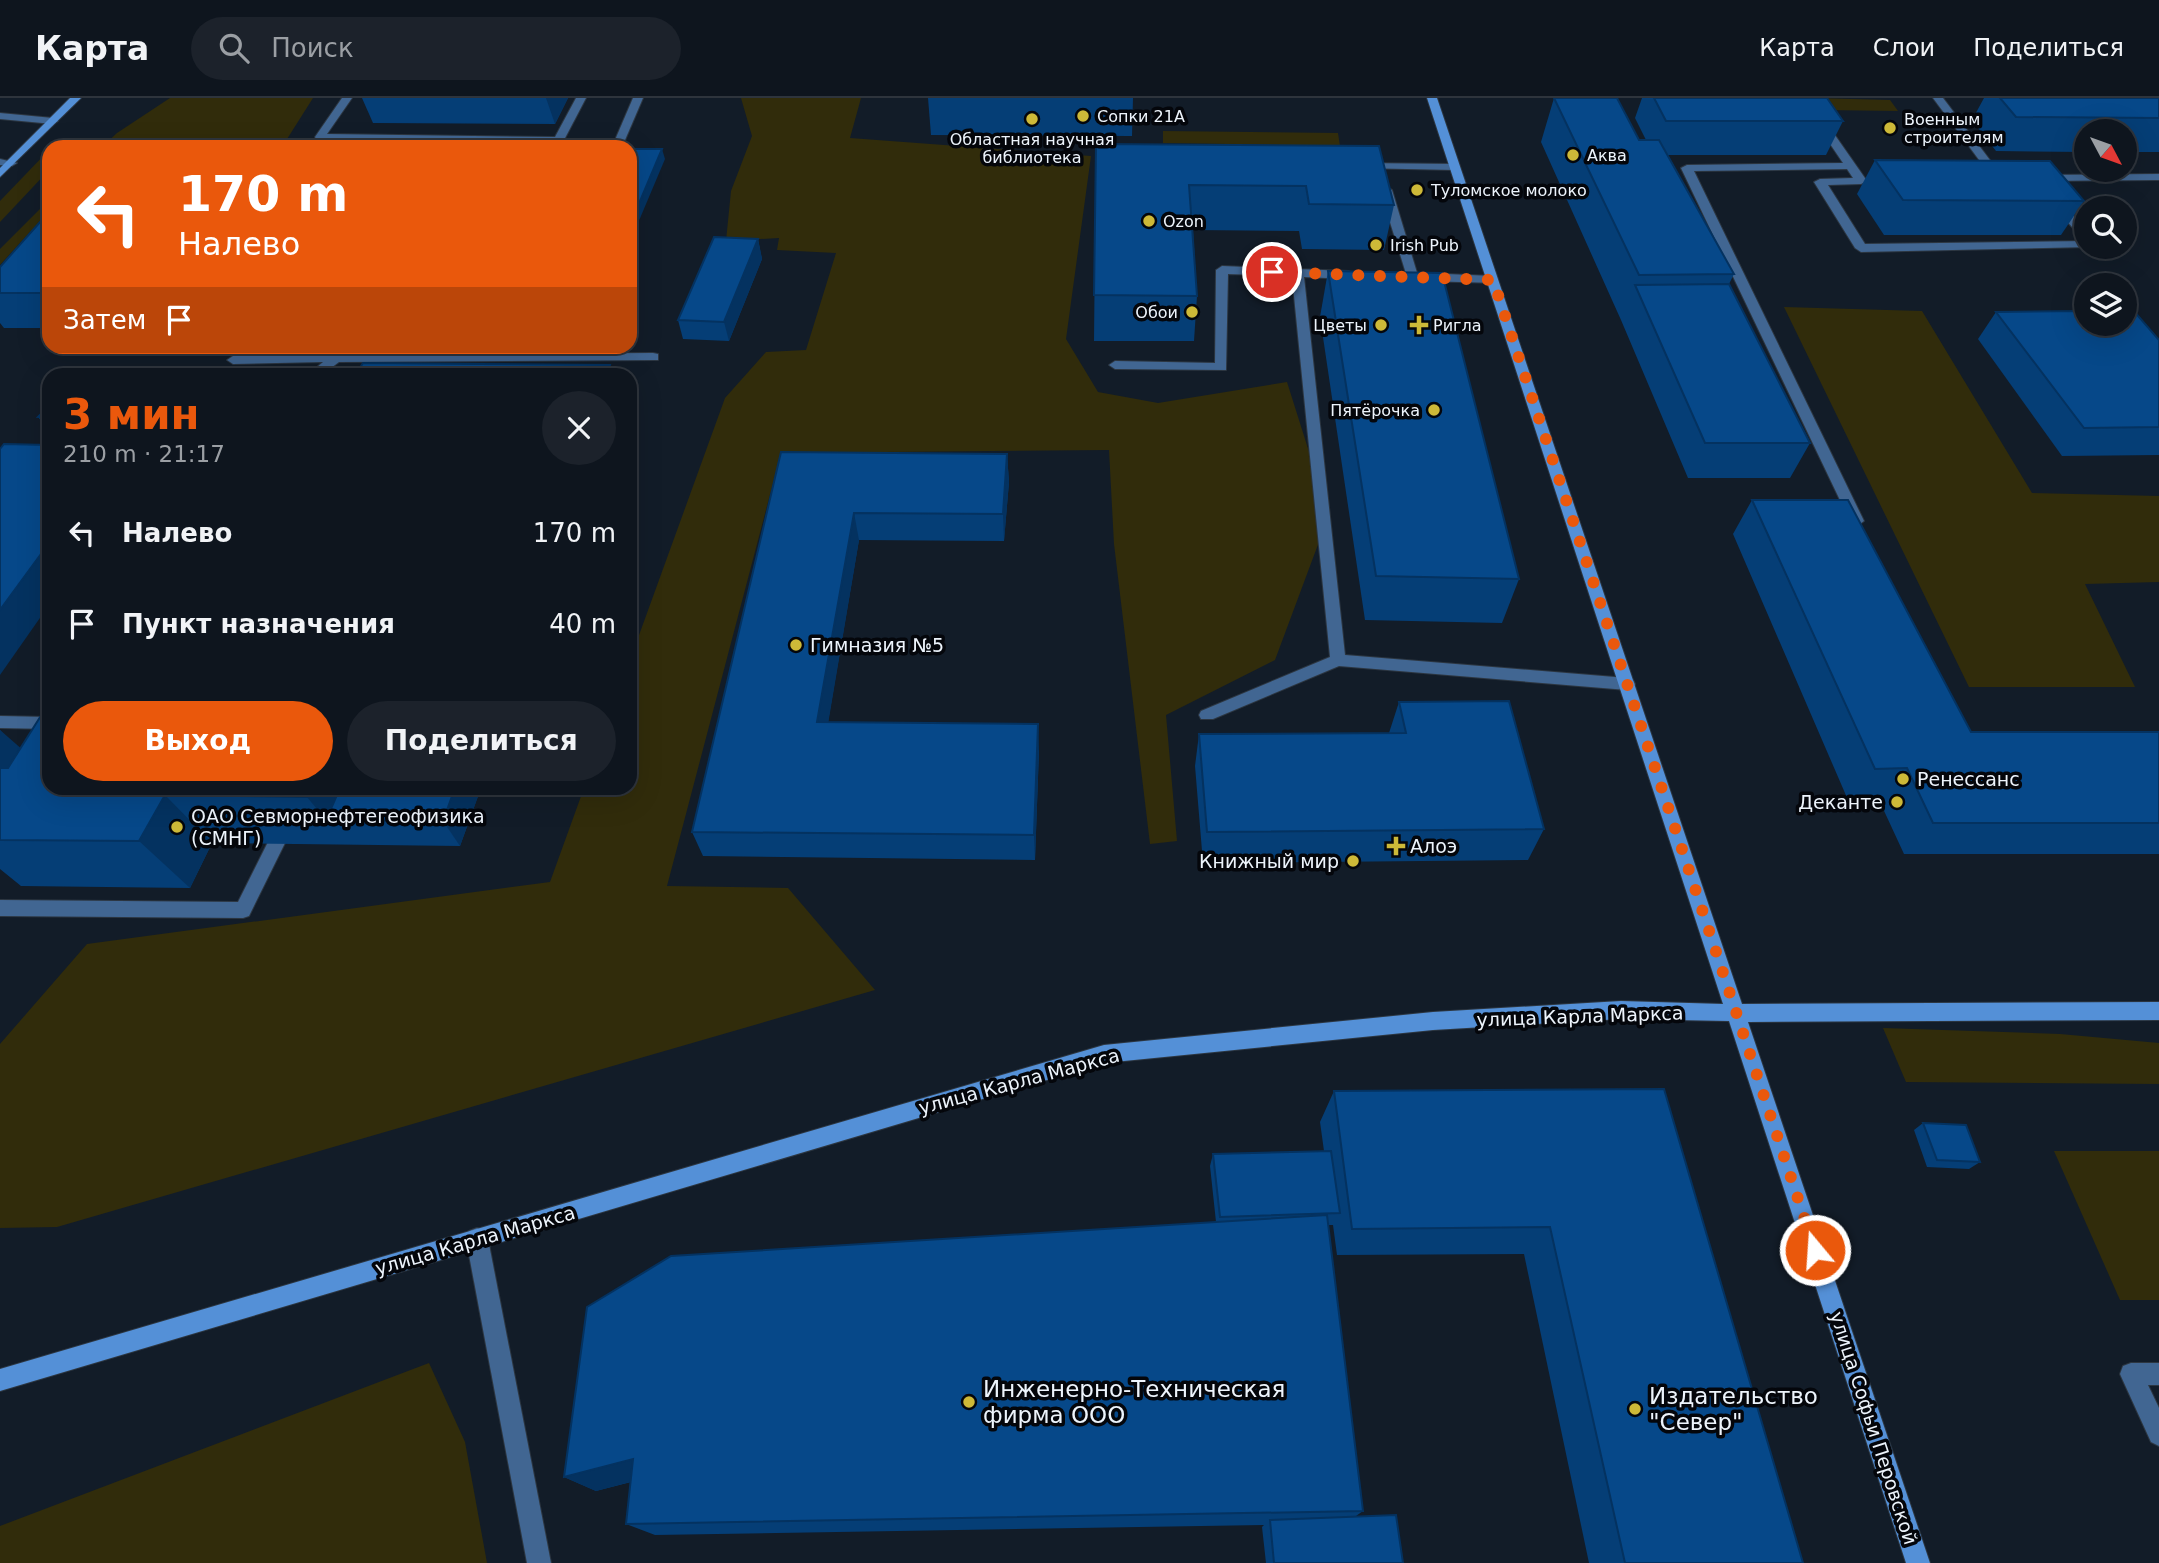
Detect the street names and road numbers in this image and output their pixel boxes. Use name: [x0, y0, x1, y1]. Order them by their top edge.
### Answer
street label: улица Карла Маркса: [1476, 1001, 1684, 1031]
street label: улица Карла Маркса: [916, 1044, 1122, 1118]
street label: улица Карла Маркса: [372, 1201, 578, 1279]
street label: улица Софьи Перовской: [1826, 1309, 1922, 1547]

